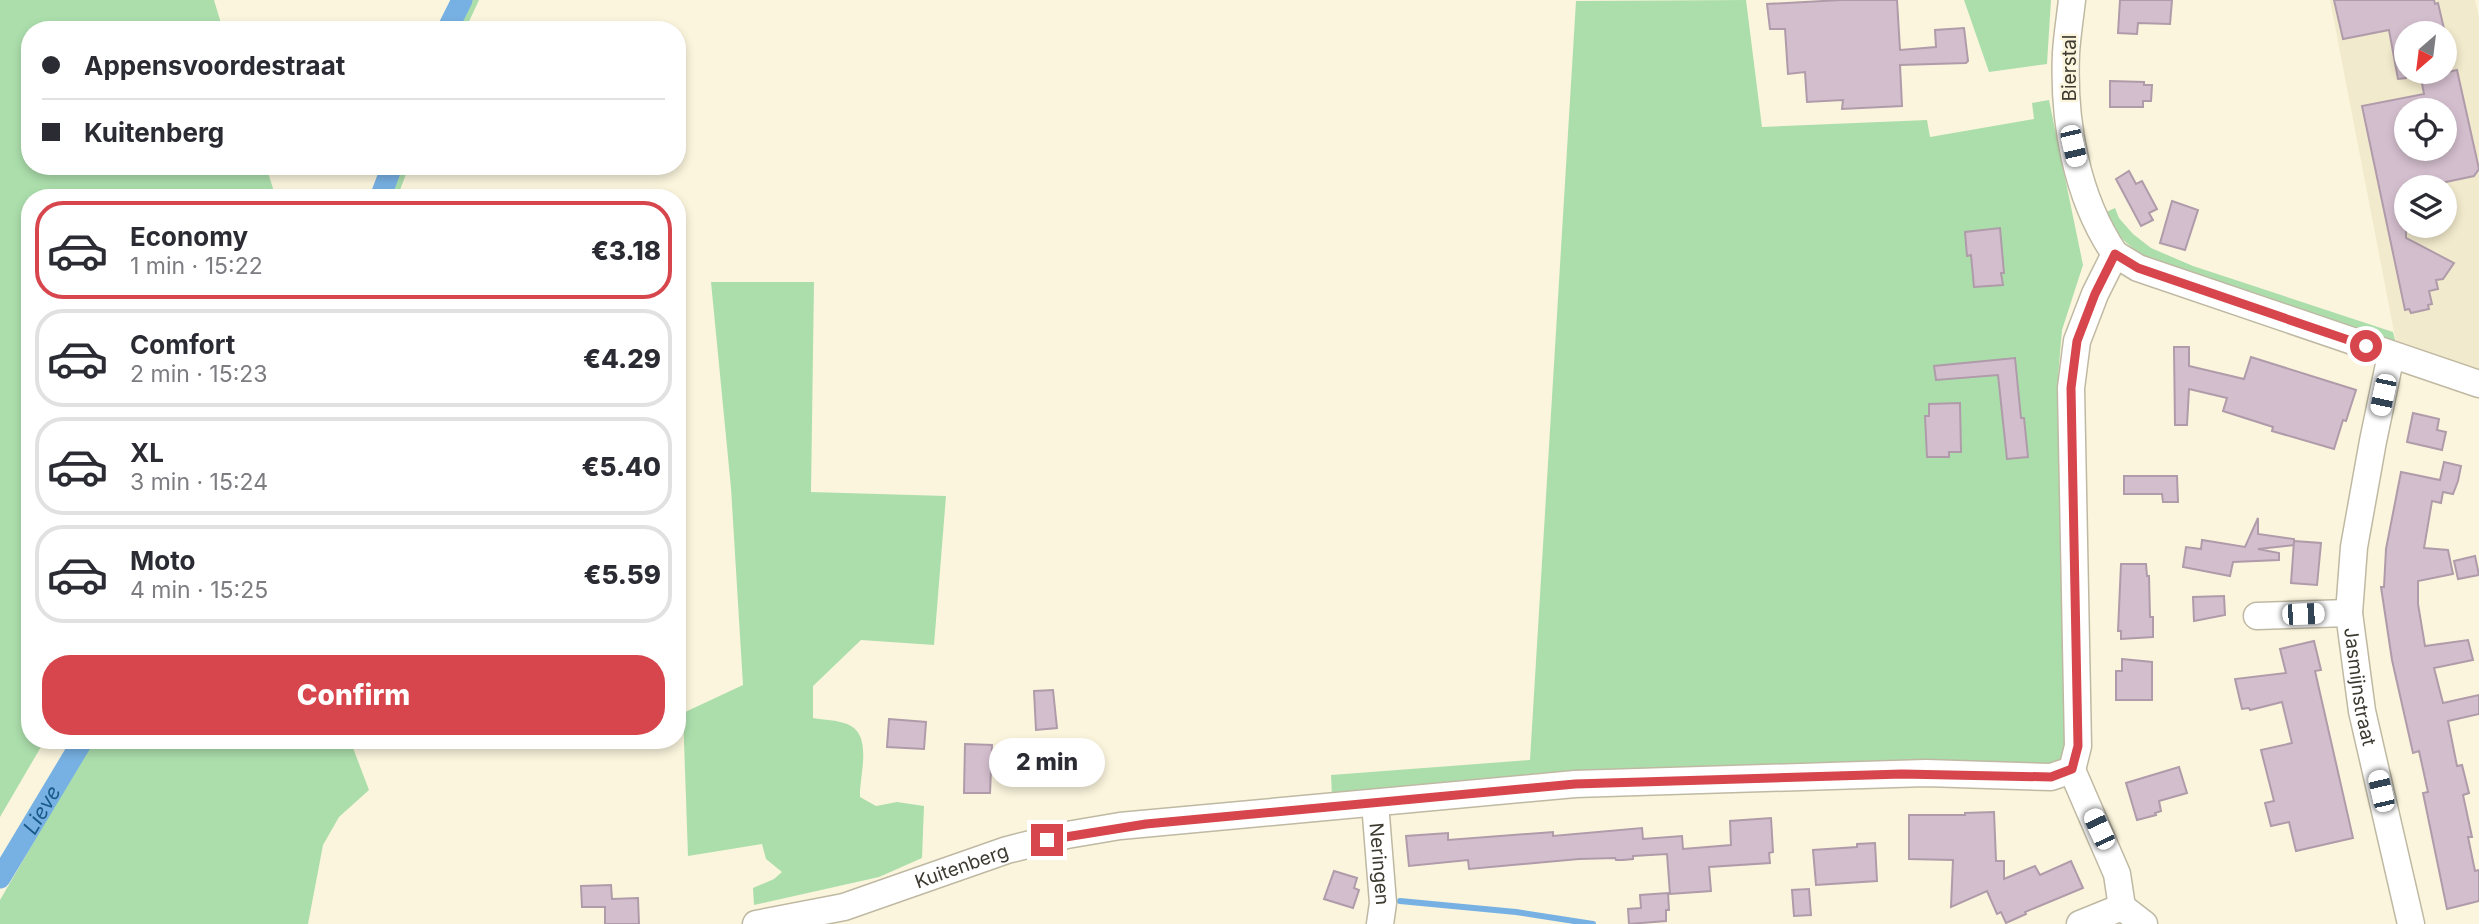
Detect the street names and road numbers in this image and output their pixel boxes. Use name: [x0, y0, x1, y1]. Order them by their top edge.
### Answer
street label: Bierstal: [2058, 35, 2081, 101]
street label: Jasmijnstraat: [2339, 626, 2381, 748]
street label: Neringen: [1365, 822, 1395, 906]
street label: Kuitenberg: [912, 839, 1011, 893]

